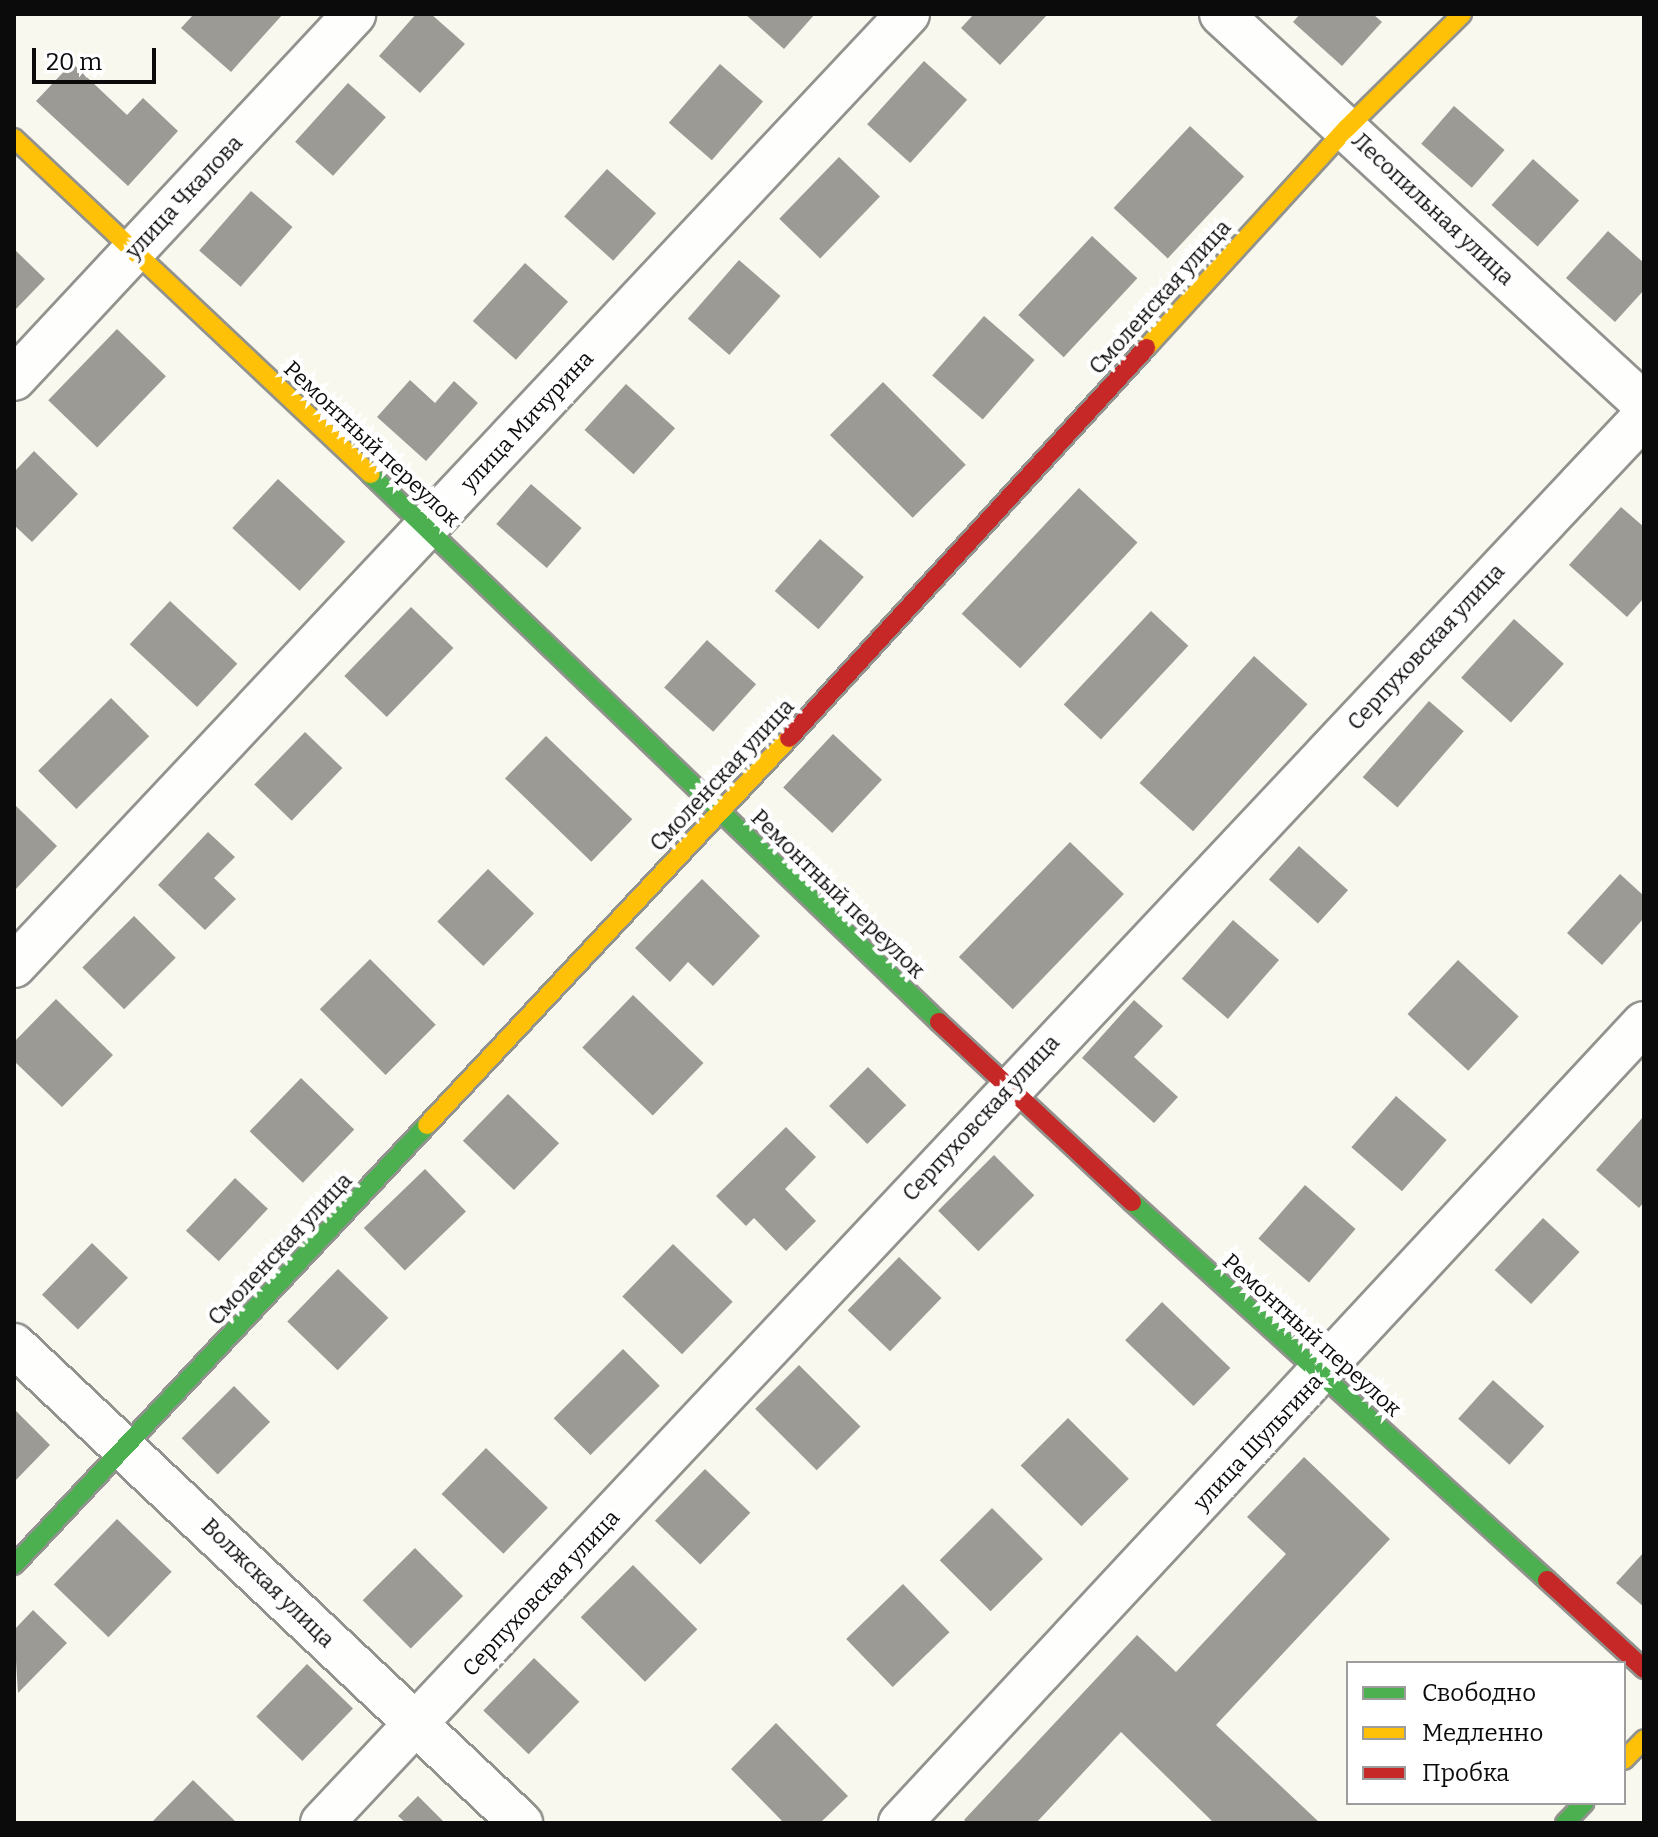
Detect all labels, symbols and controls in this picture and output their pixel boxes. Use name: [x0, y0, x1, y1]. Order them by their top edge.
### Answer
scale bar: [36, 32, 160, 82]
text: 20 m: [46, 48, 102, 76]
street label: Лесопильная улица: [1347, 127, 1519, 291]
street label: улица Чкалова: [120, 130, 248, 264]
street label: Смоленская улица: [1084, 214, 1236, 380]
street label: улица Мичурина: [455, 345, 599, 497]
street label: Ремонтный переулок: [279, 356, 465, 532]
street label: Серпуховская улица: [1342, 558, 1510, 736]
street label: Смоленская улица: [645, 693, 799, 857]
street label: Ремонтный переулок: [746, 804, 930, 984]
street label: Серпуховская улица: [897, 1029, 1065, 1207]
street label: Смоленская улица: [203, 1167, 357, 1331]
street label: Ремонтный переулок: [1217, 1248, 1407, 1422]
street label: улица Шульгина: [1188, 1368, 1328, 1516]
street label: Серпуховская улица: [457, 1504, 625, 1682]
street label: Волжская улица: [196, 1513, 340, 1653]
legend: [1346, 1661, 1626, 1805]
text: Свободно: [1422, 1679, 1536, 1707]
text: Медленно: [1422, 1719, 1543, 1747]
text: Пробка: [1422, 1759, 1509, 1787]

